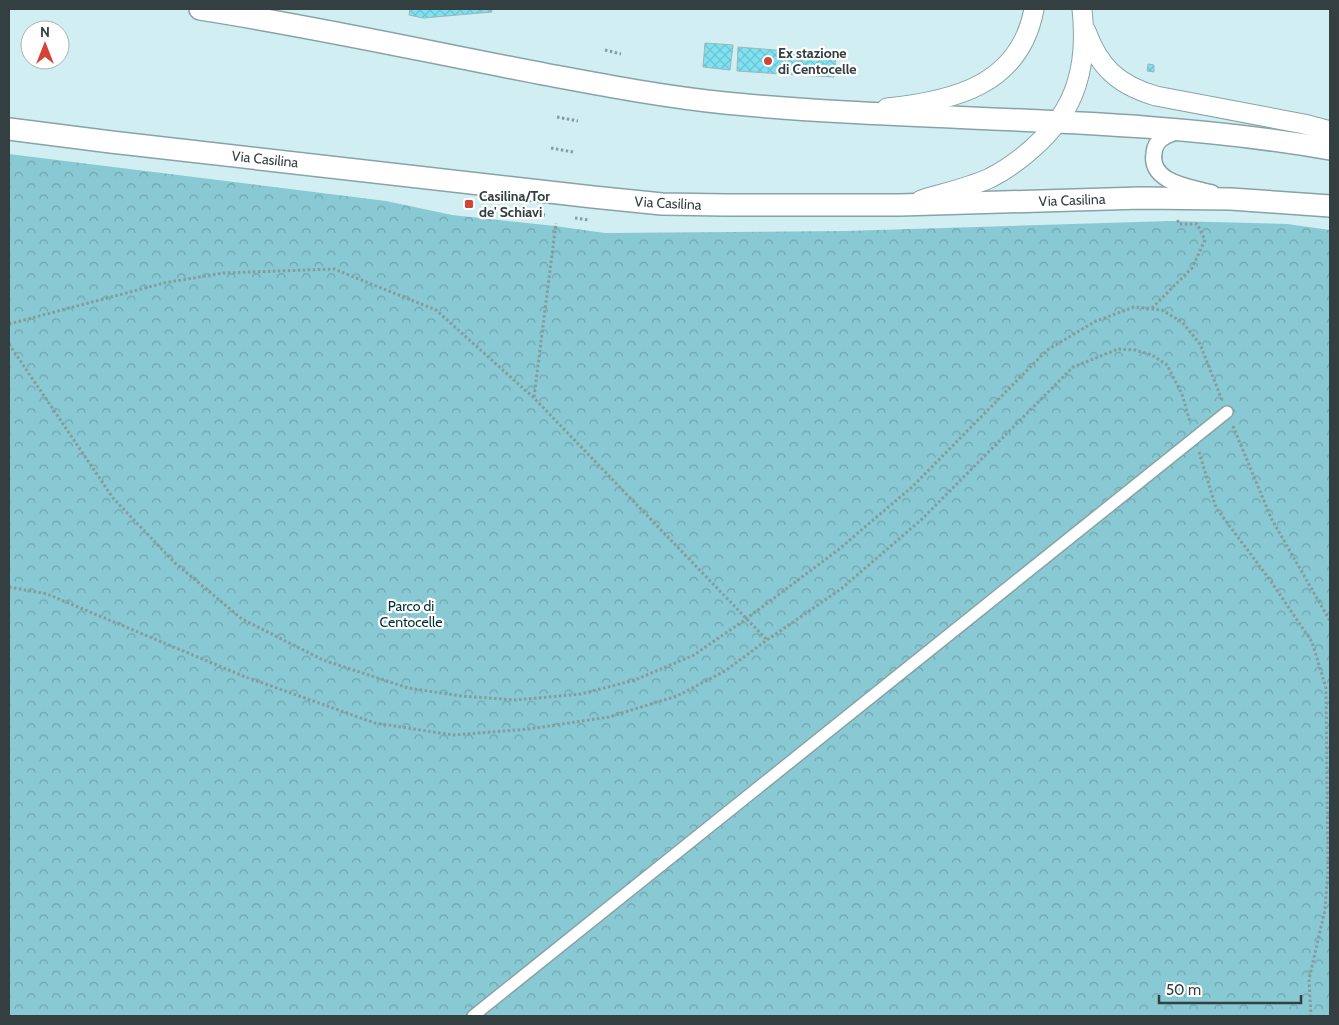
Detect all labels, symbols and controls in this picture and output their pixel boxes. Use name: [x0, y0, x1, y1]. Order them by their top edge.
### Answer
north arrow: [20, 20, 70, 70]
text: N: [40, 23, 50, 41]
place label: Ex stazione di Centocelle: [778, 44, 857, 78]
marker: Ex stazione di Centocelle: [762, 55, 774, 67]
street label: Via Casilina: [231, 147, 299, 171]
place label: Casilina/Tor de' Schiavi: [479, 187, 550, 221]
street label: Via Casilina: [1038, 190, 1106, 210]
street label: Via Casilina: [634, 192, 702, 214]
marker: Casilina/Tor de' Schiavi: [463, 198, 475, 210]
park label: Parco di Centocelle: [380, 597, 442, 631]
scale bar: [1159, 972, 1302, 1004]
text: 50 m: [1166, 981, 1201, 999]

